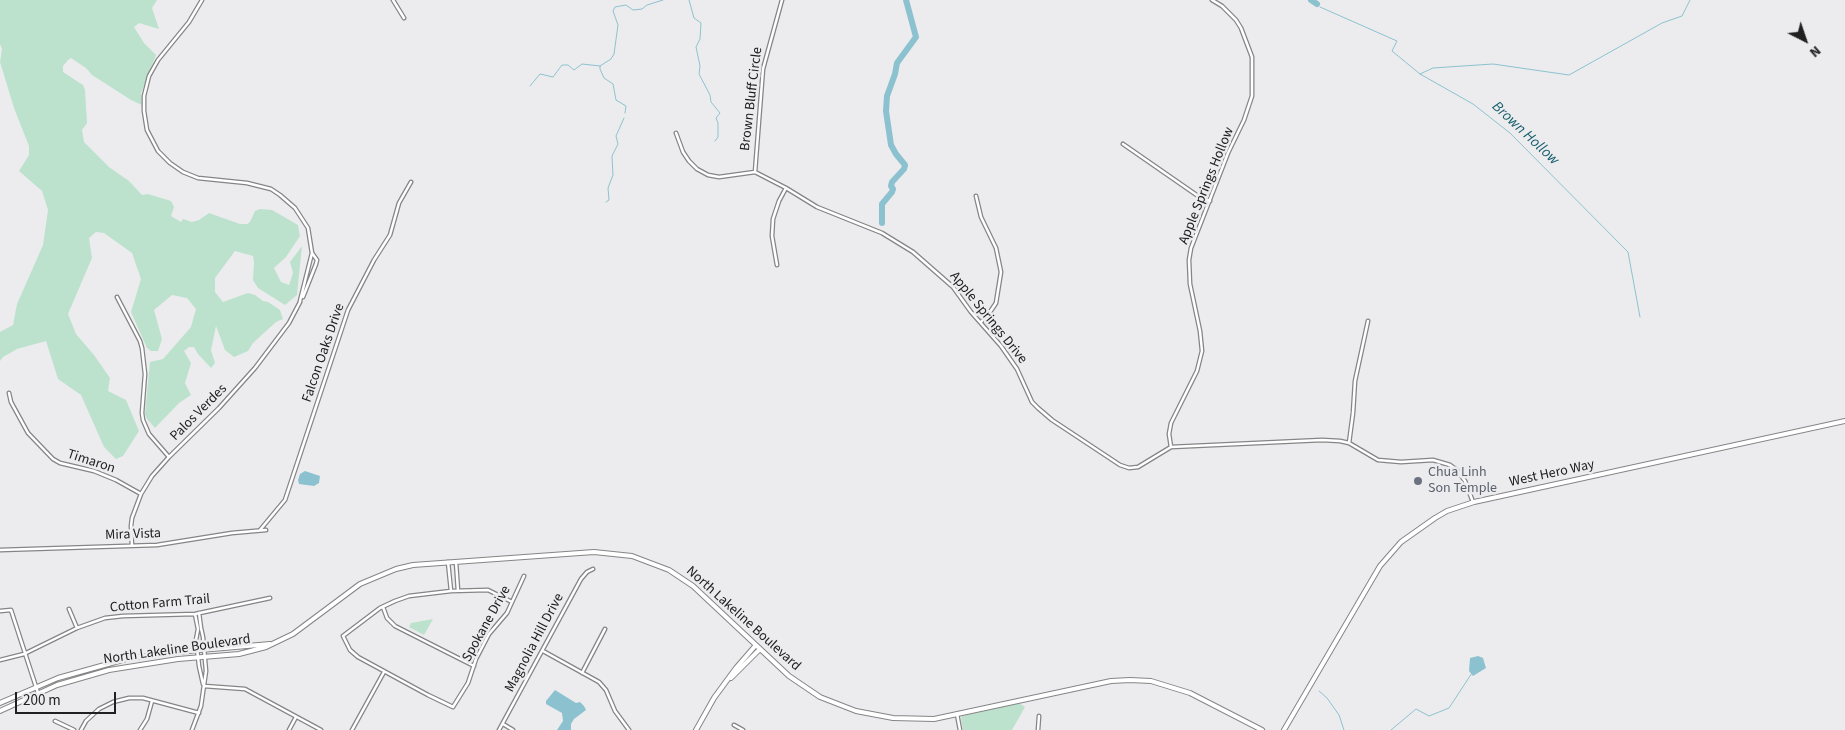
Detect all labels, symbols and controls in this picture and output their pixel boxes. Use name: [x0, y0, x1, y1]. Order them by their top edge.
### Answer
north arrow: [1780, 15, 1830, 65]
text: N: [1805, 41, 1825, 62]
street label: Brown Bluff Circle: [737, 46, 767, 152]
water label: Brown Hollow: [1488, 98, 1562, 170]
street label: Apple Springs Hollow: [1176, 125, 1238, 247]
street label: Apple Springs Drive: [946, 269, 1030, 367]
street label: Falcon Oaks Drive: [299, 301, 349, 405]
street label: Palos Verdes: [167, 381, 231, 445]
street label: Timaron: [65, 446, 117, 478]
street label: West Hero Way: [1508, 457, 1596, 491]
place label: Chua Linh Son Temple: [1428, 465, 1497, 498]
marker: Chua Linh Son Temple: [1412, 475, 1424, 487]
street label: Mira Vista: [105, 526, 161, 544]
street label: North Lakeline Boulevard: [682, 563, 804, 675]
street label: Spokane Drive: [459, 583, 515, 665]
street label: Cotton Farm Trail: [109, 591, 211, 617]
street label: Magnolia Hill Drive: [502, 591, 568, 695]
street label: North Lakeline Boulevard: [102, 631, 252, 669]
scale bar: [18, 682, 119, 714]
text: 200 m: [23, 690, 61, 711]

